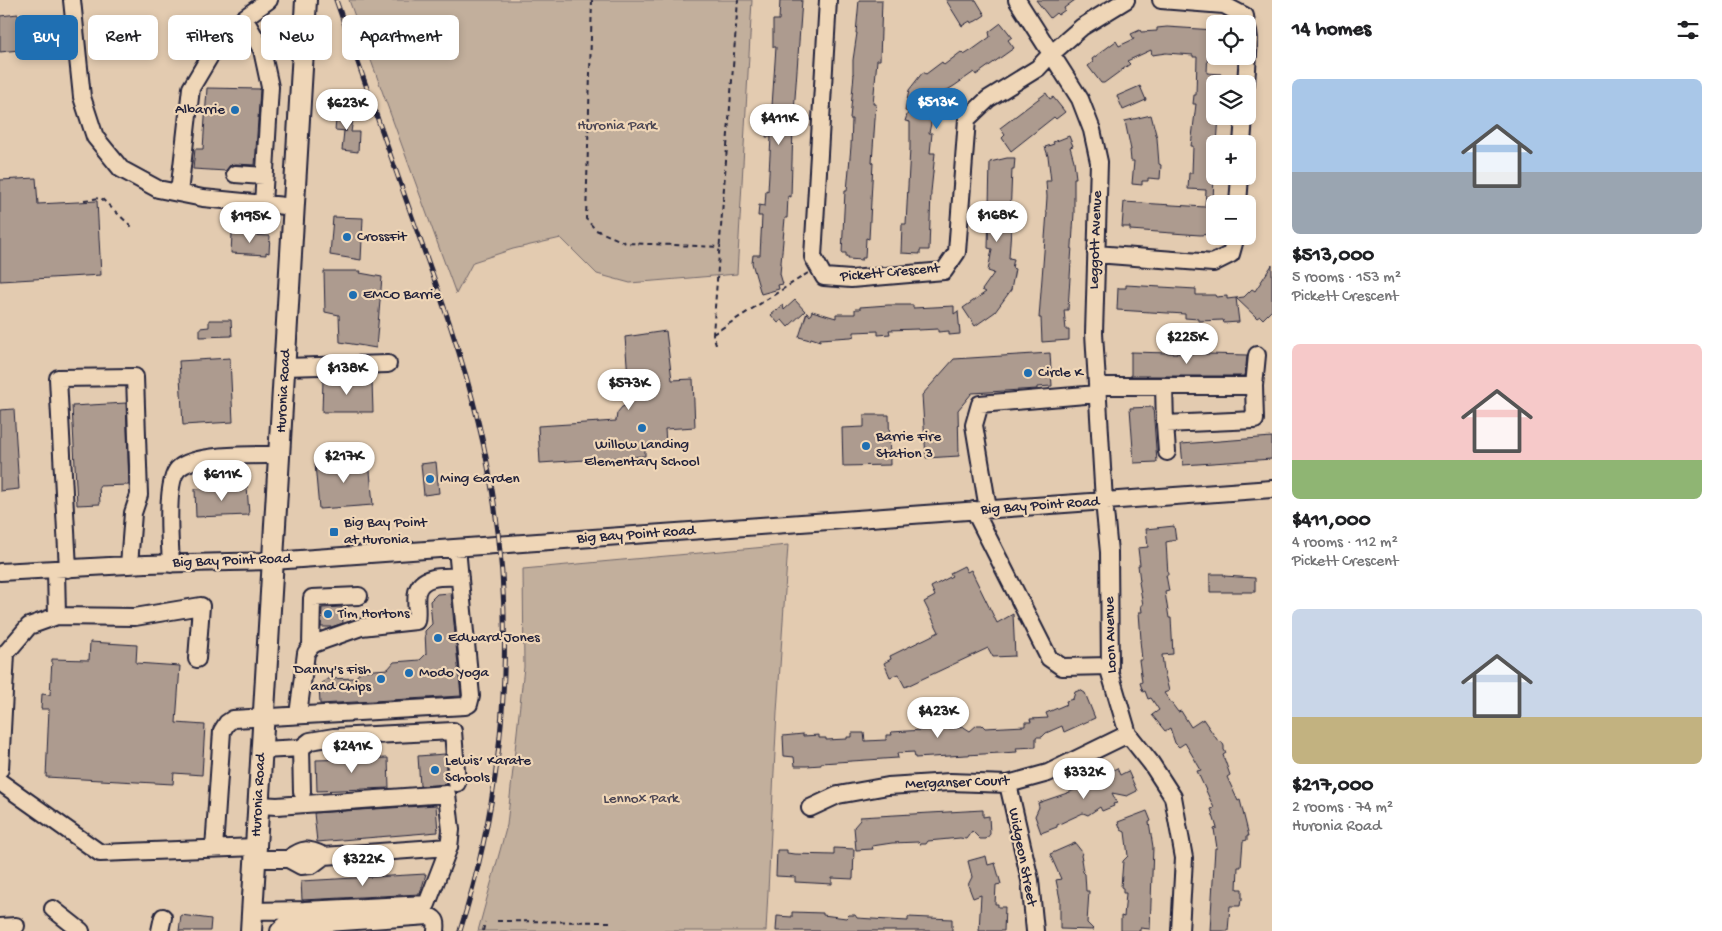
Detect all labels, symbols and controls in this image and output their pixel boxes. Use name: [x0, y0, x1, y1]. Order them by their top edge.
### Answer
chip: Buy: [15, 15, 78, 60]
chip: Rent: [88, 15, 158, 60]
chip: Filters: [168, 15, 251, 60]
chip: New: [261, 15, 332, 60]
chip: Apartment: [342, 15, 459, 60]
map controls: [1206, 15, 1256, 245]
button: locate: [1206, 15, 1256, 65]
icon: filters: [1674, 16, 1702, 44]
text: 14 homes: [1292, 18, 1371, 43]
button: layers: [1206, 75, 1256, 125]
pin: $623K: [312, 88, 382, 131]
pin: $513K: [902, 88, 972, 130]
text: $513K: [917, 94, 957, 113]
text: $623K: [327, 95, 367, 114]
place label: Albarrie: [175, 101, 225, 119]
marker: Albarrie: [229, 104, 241, 116]
pin: $411K: [744, 104, 814, 146]
text: $411K: [761, 110, 797, 129]
icon: home: [1452, 111, 1542, 201]
park label: Huronia Park: [577, 117, 658, 135]
button: +: [1206, 135, 1256, 185]
street label: Leggott Avenue: [1085, 190, 1107, 290]
button: −: [1206, 195, 1256, 245]
pin: $168K: [962, 200, 1032, 243]
pin: $195K: [215, 202, 285, 244]
text: $168K: [977, 207, 1017, 226]
text: $195K: [231, 208, 269, 227]
place label: CrossFit: [357, 228, 408, 246]
marker: CrossFit: [341, 231, 353, 243]
text: $513,000: [1292, 244, 1374, 269]
street label: Pickett Crescent: [839, 260, 942, 286]
text: 5 rooms · 153 m²: [1292, 269, 1401, 288]
place label: EMCO Barrie: [363, 286, 441, 304]
text: Pickett Crescent: [1292, 288, 1398, 307]
marker: EMCO Barrie: [347, 289, 359, 301]
pin: $225K: [1152, 322, 1222, 365]
text: $225K: [1167, 329, 1207, 348]
street label: Huronia Road: [273, 348, 295, 433]
pin: $138K: [312, 354, 382, 396]
text: $138K: [327, 360, 367, 379]
place label: Circle K: [1038, 364, 1084, 382]
marker: Circle K: [1022, 367, 1034, 379]
pin: $573K: [594, 368, 664, 411]
text: $573K: [608, 375, 650, 394]
icon: home: [1452, 376, 1542, 466]
marker: Willow Landing Elementary School: [636, 422, 648, 434]
place label: Barrie Fire Station 3: [875, 428, 941, 463]
place label: Willow Landing Elementary School: [584, 436, 700, 471]
marker: Barrie Fire Station 3: [860, 440, 872, 452]
pin: $217K: [309, 442, 379, 484]
text: $217K: [325, 448, 363, 467]
pin: $611K: [187, 460, 257, 502]
text: $611K: [203, 466, 241, 485]
place label: Ming Garden: [440, 470, 520, 488]
marker: Ming Garden: [424, 473, 436, 485]
street label: Big Bay Point Road: [979, 493, 1101, 519]
text: $411,000: [1292, 509, 1371, 534]
place label: Big Bay Point at Huronia: [343, 514, 428, 549]
street label: Big Bay Point Road: [575, 522, 697, 548]
marker: Big Bay Point at Huronia: [328, 526, 340, 538]
text: 4 rooms · 112 m²: [1292, 534, 1398, 553]
street label: Big Bay Point Road: [171, 550, 293, 572]
text: Pickett Crescent: [1292, 553, 1398, 572]
street label: Loon Avenue: [1101, 596, 1121, 674]
place label: Tim Hortons: [337, 605, 410, 623]
marker: Tim Hortons: [322, 608, 334, 620]
place label: Edward Jones: [448, 629, 540, 647]
marker: Edward Jones: [432, 632, 444, 644]
icon: home: [1452, 641, 1542, 731]
place label: Danny's Fish and Chips: [293, 661, 371, 696]
place label: Modo Yoga: [419, 664, 490, 682]
marker: Modo Yoga: [403, 667, 415, 679]
marker: Danny's Fish and Chips: [375, 673, 387, 685]
pin: $423K: [903, 696, 973, 739]
text: $423K: [918, 703, 958, 722]
pin: $241K: [317, 732, 387, 774]
text: $241K: [333, 738, 371, 757]
street label: Huronia Road: [248, 752, 270, 837]
place label: Lewis’ Karate Schools: [445, 752, 531, 787]
pin: $332K: [1049, 758, 1119, 800]
marker: Lewis’ Karate Schools: [429, 764, 441, 776]
text: $332K: [1064, 764, 1104, 783]
street label: Merganser Court: [905, 772, 1011, 794]
text: $217,000: [1292, 774, 1374, 799]
park label: Lennox Park: [603, 790, 680, 808]
text: 2 rooms · 74 m²: [1292, 799, 1393, 818]
street label: Widgeon Street: [1004, 806, 1041, 909]
text: Huronia Road: [1292, 818, 1381, 837]
pin: $322K: [328, 844, 398, 887]
text: $322K: [343, 851, 383, 870]

